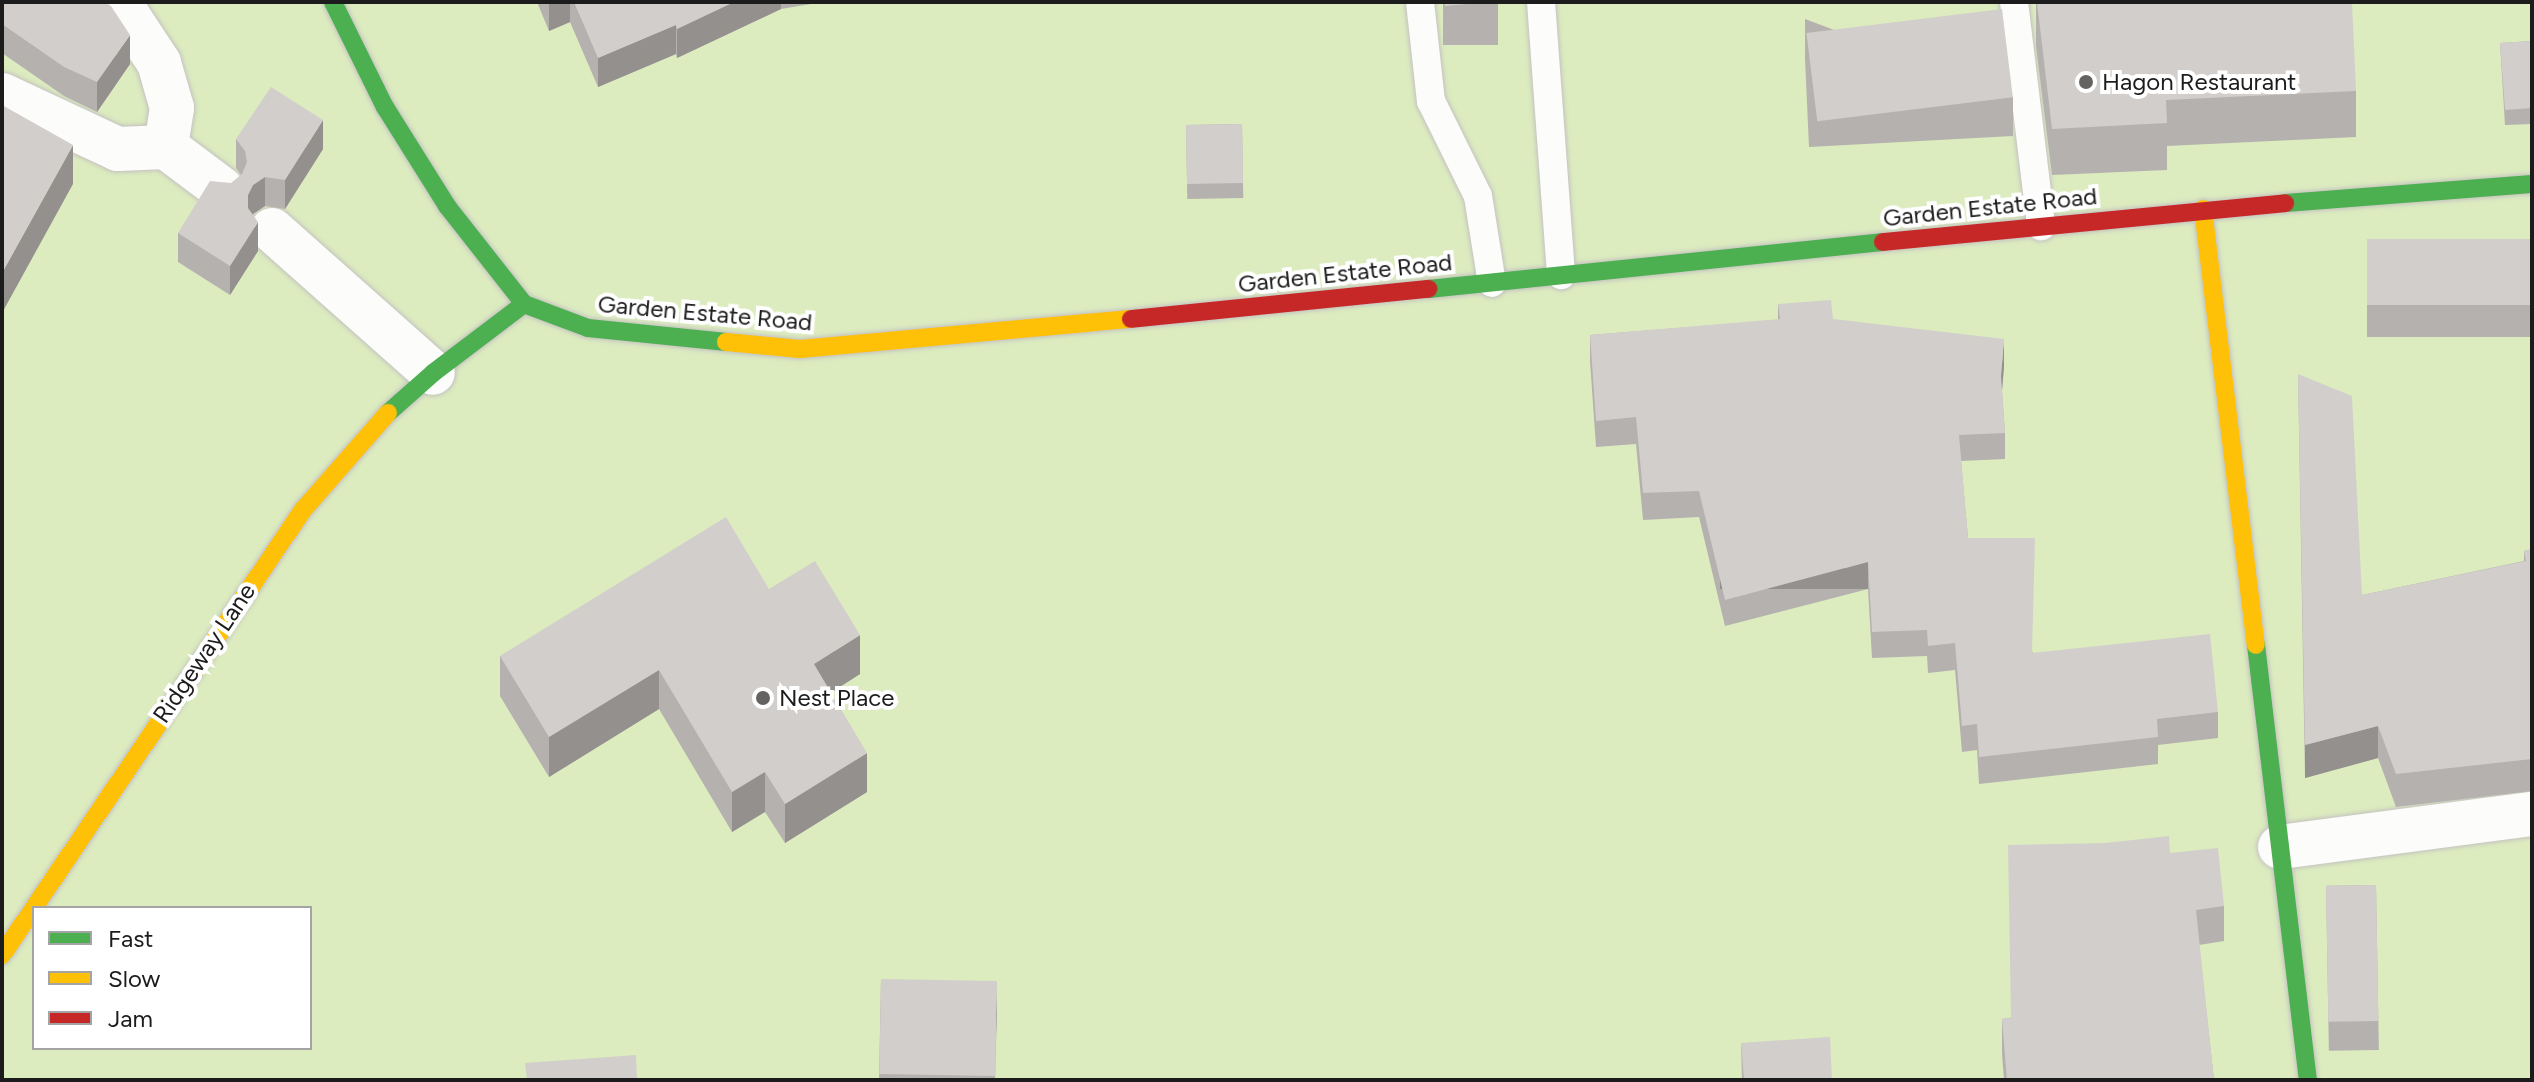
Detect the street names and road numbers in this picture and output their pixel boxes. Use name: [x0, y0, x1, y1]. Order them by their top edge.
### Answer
street label: Garden Estate Road: [1882, 181, 2098, 233]
street label: Garden Estate Road: [1237, 247, 1453, 299]
street label: Garden Estate Road: [597, 289, 813, 337]
street label: Ridgeway Lane: [147, 578, 261, 728]

